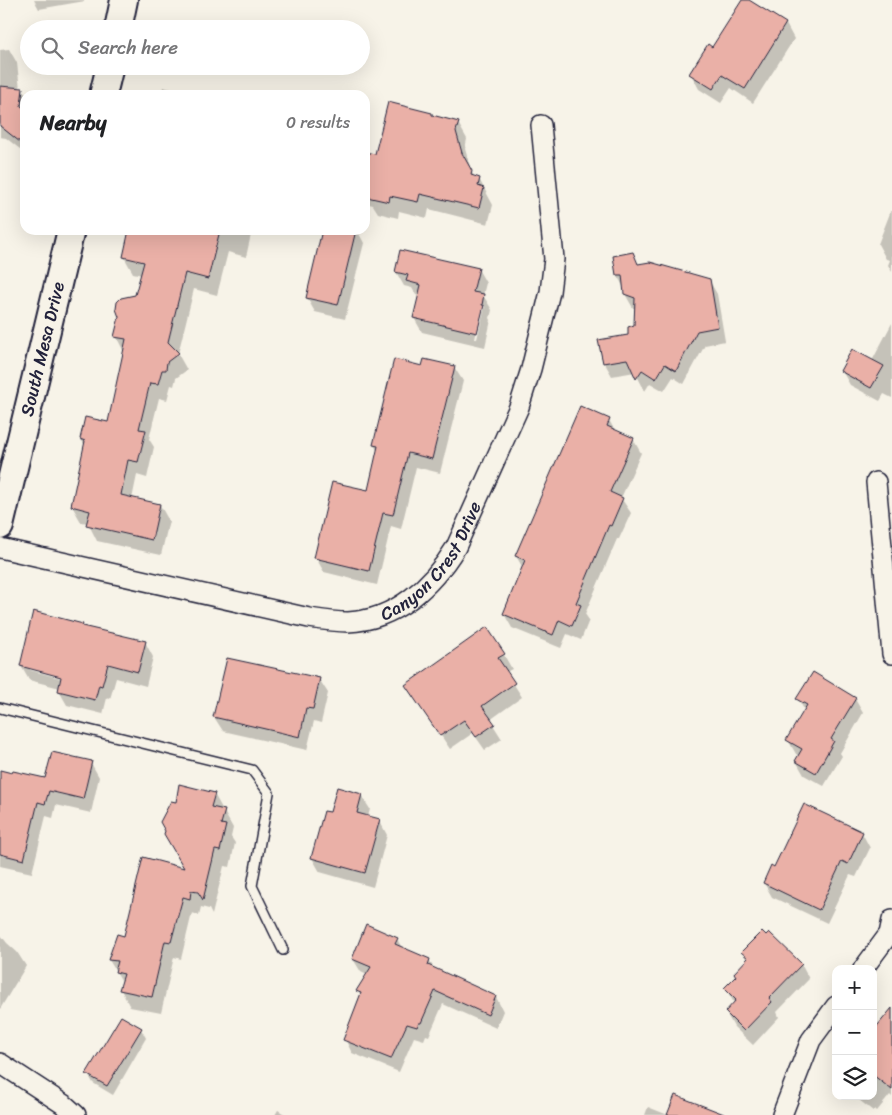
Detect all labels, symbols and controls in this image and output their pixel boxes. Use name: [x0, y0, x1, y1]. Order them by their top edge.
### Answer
search box: [20, 20, 370, 75]
text: Search here: [78, 31, 178, 64]
icon: search: [38, 34, 66, 62]
text: Nearby: [40, 104, 106, 142]
text: 0 results: [286, 108, 350, 137]
street label: South Mesa Drive: [11, 278, 74, 420]
street label: Canyon Crest Drive: [375, 496, 491, 630]
map controls: [832, 965, 877, 1100]
button: +: [832, 965, 877, 1010]
button: −: [832, 1010, 877, 1055]
button: layers: [832, 1055, 877, 1100]

